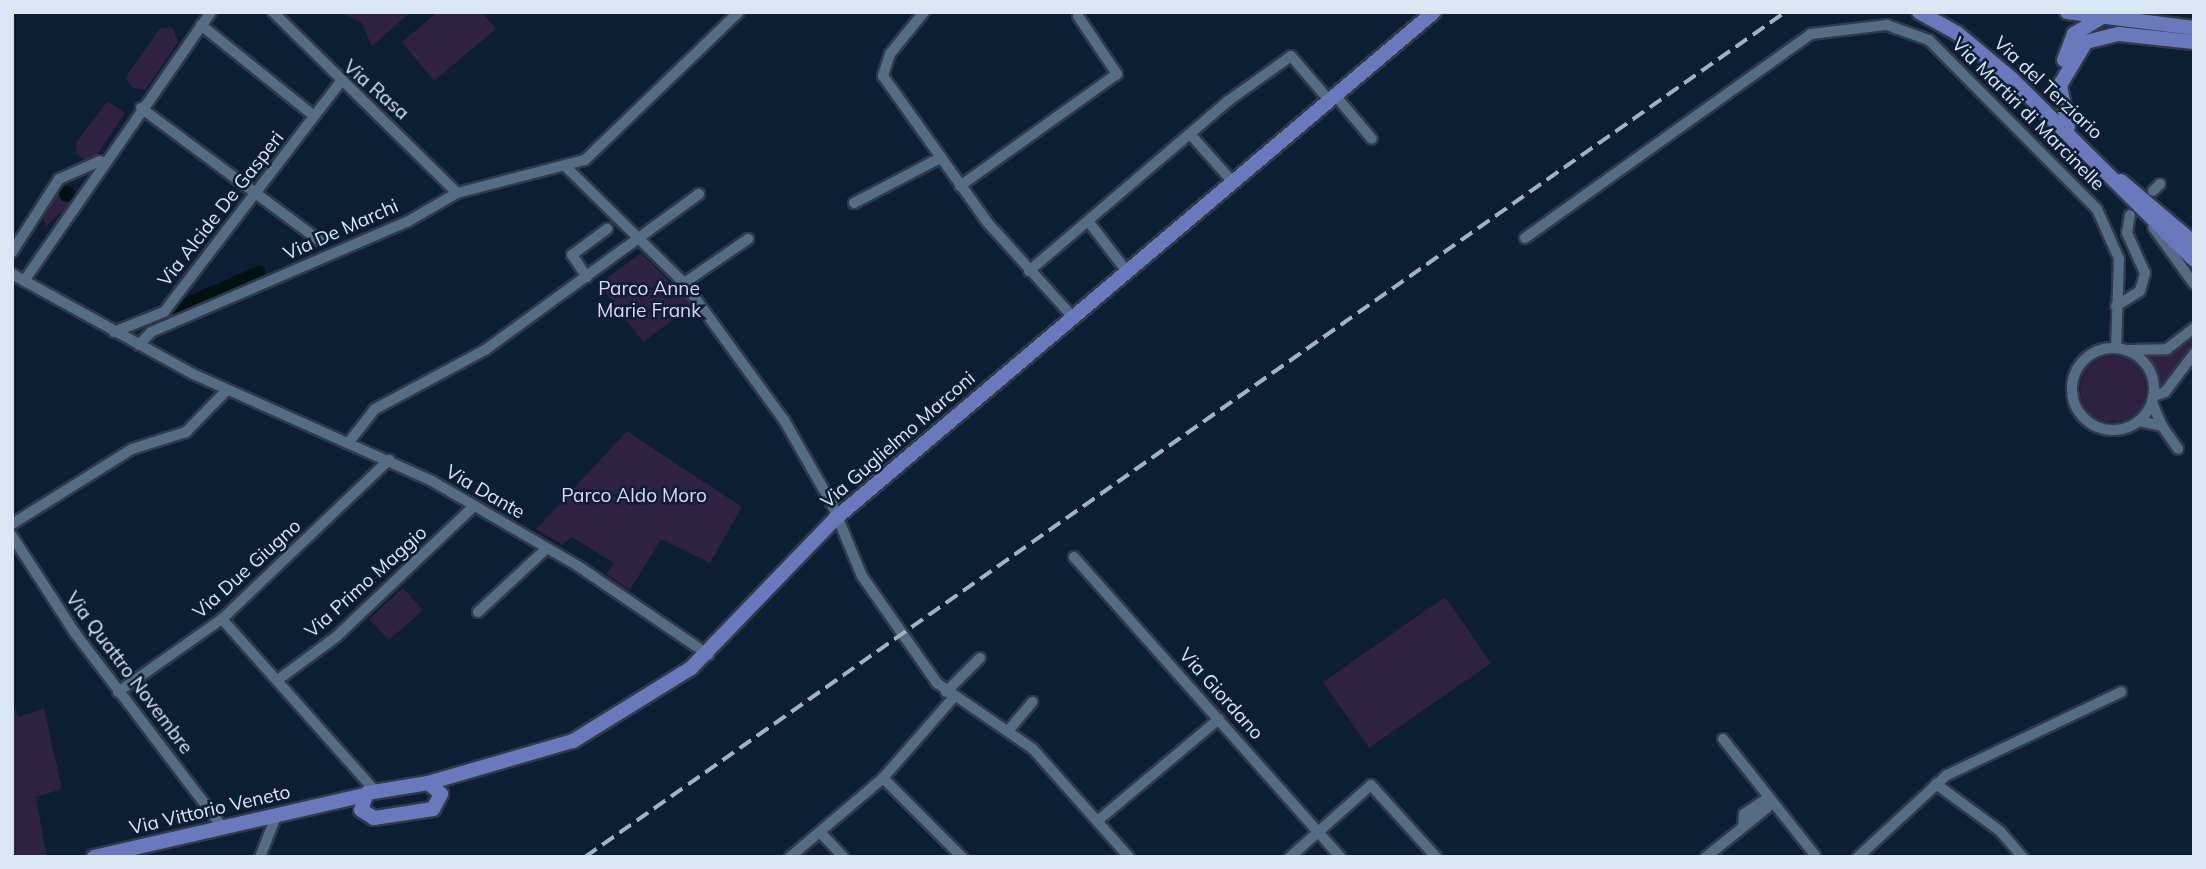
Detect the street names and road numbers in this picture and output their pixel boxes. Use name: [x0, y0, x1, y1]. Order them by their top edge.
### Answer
street label: Via del Terziario: [1989, 32, 2107, 144]
street label: Via Martiri di Marcinelle: [1947, 33, 2109, 195]
street label: Via Rasa: [339, 55, 413, 125]
street label: Via Alcide De Gasperi: [153, 127, 289, 291]
street label: Via De Marchi: [280, 195, 402, 265]
street label: Via Guglielmo Marconi: [816, 367, 980, 513]
street label: Via Dante: [441, 460, 529, 524]
street label: Via Due Giugno: [188, 515, 306, 623]
street label: Via Primo Maggio: [300, 521, 432, 643]
street label: Via Quattro Novembre: [61, 587, 197, 759]
street label: Via Giordano: [1174, 644, 1268, 744]
street label: Via Vittorio Veneto: [127, 780, 293, 840]

